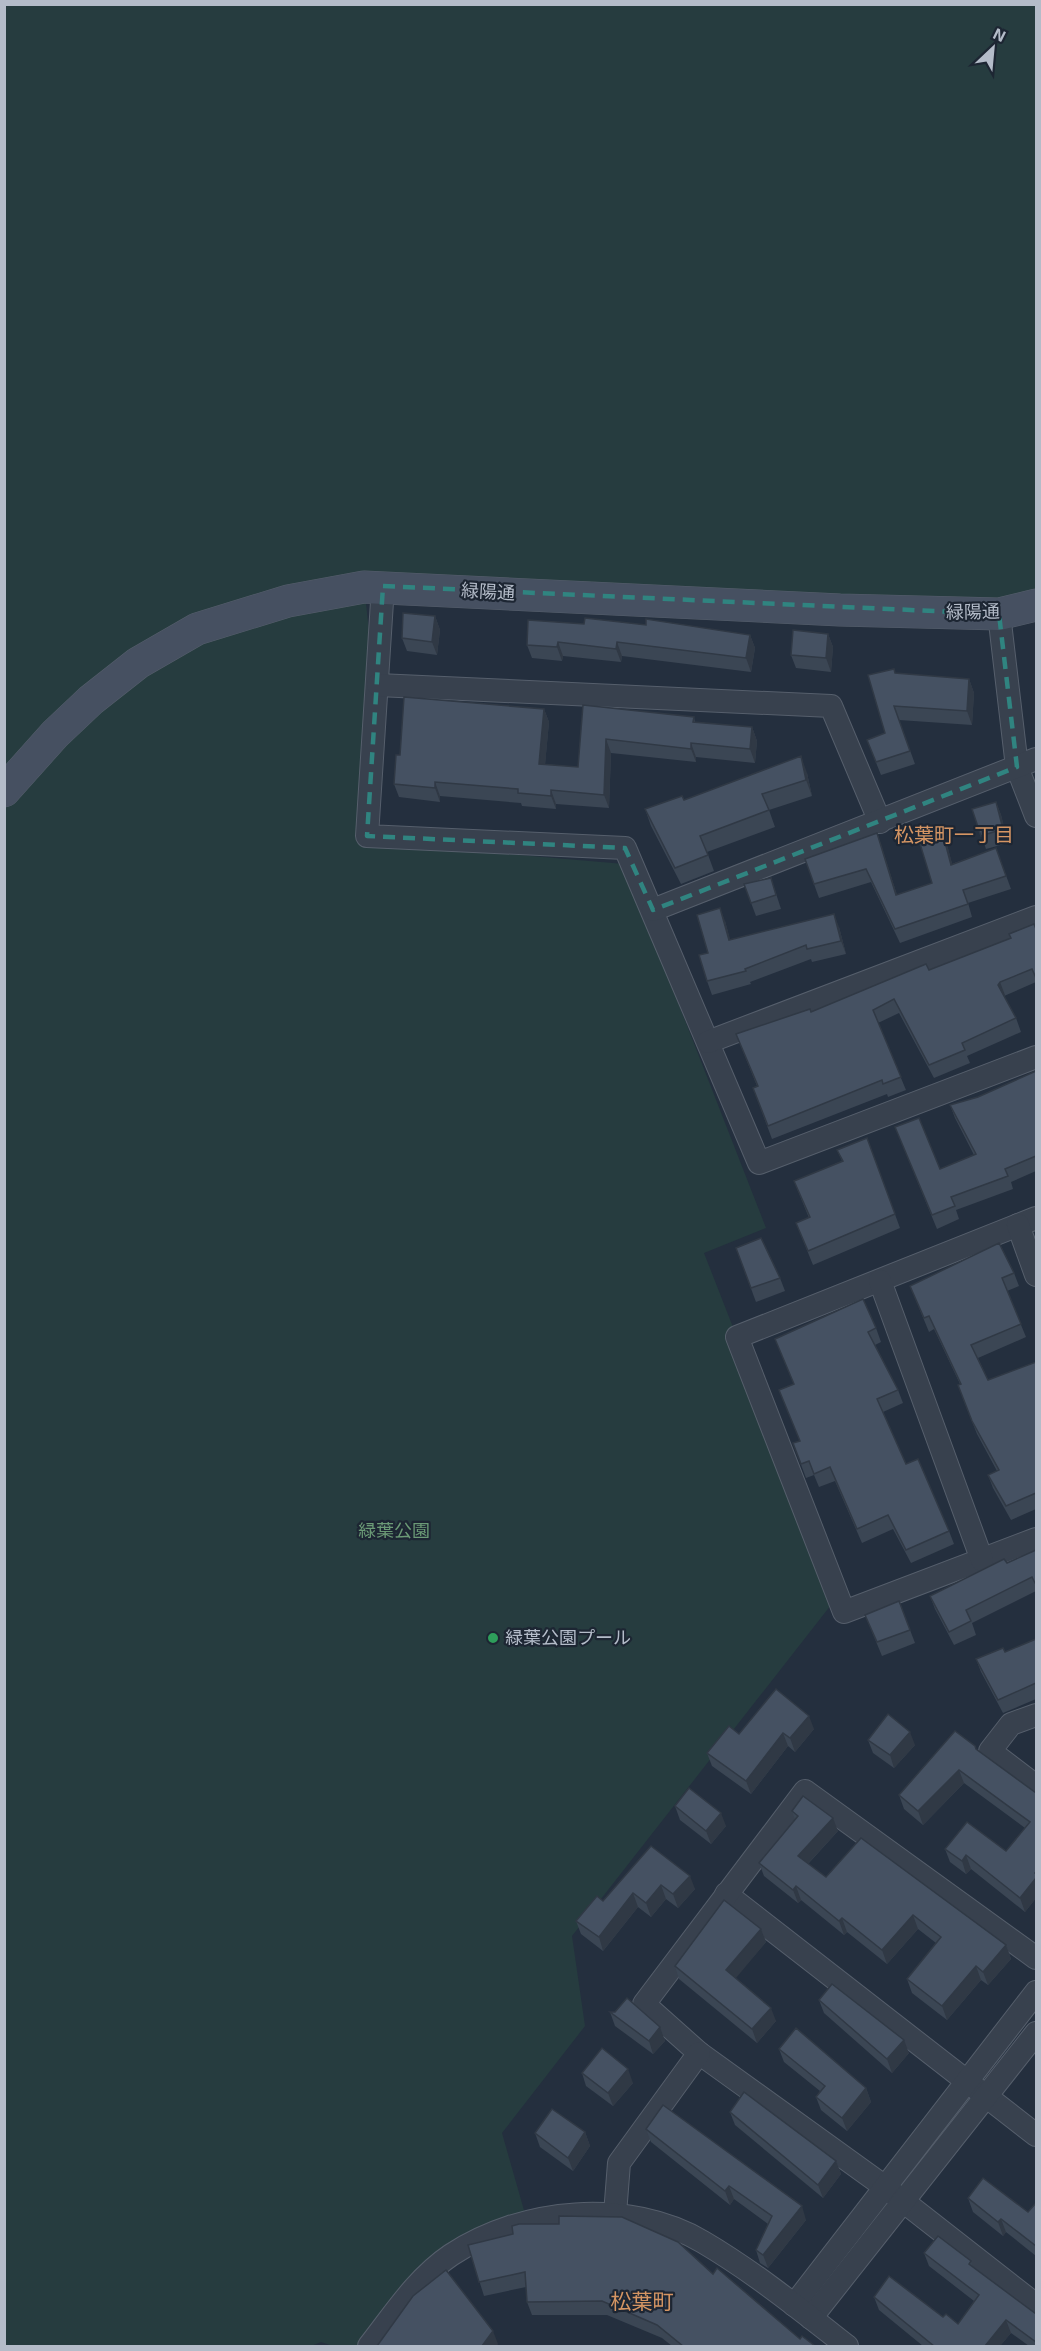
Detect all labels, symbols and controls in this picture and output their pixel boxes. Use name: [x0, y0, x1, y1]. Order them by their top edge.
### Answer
north arrow: [963, 18, 1023, 78]
text: N: [990, 23, 1009, 45]
street label: 緑陽通: [461, 579, 516, 603]
street label: 緑陽通: [946, 600, 1000, 622]
district label: 松葉町一丁目: [894, 822, 1014, 846]
park label: 緑葉公園: [358, 1519, 430, 1541]
place label: 緑葉公園プール: [505, 1626, 631, 1648]
marker: 緑葉公園プール: [486, 1631, 500, 1645]
district label: 松葉町: [611, 2288, 674, 2313]

